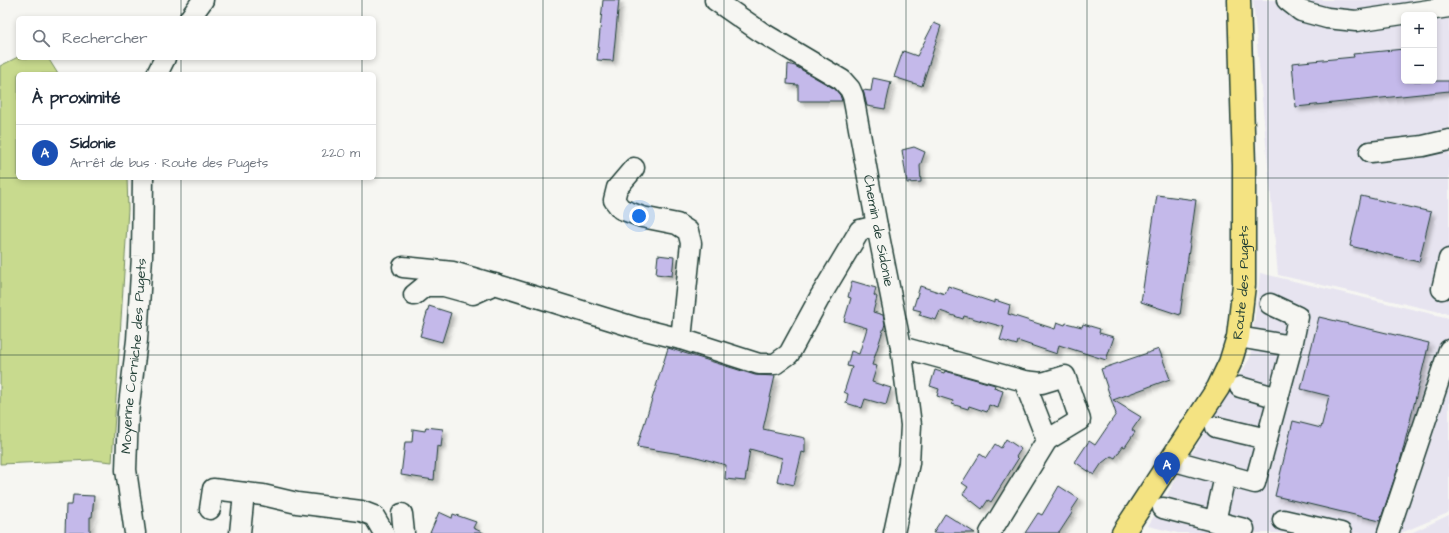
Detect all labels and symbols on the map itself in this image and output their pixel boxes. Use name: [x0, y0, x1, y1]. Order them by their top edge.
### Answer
street label: Chemin de Sidonie: [858, 173, 899, 289]
your location: [629, 206, 649, 226]
street label: Route des Pugets: [1228, 225, 1254, 341]
street label: Moyenne Corniche des Pugets: [117, 258, 152, 454]
pin: A: [1154, 452, 1180, 485]

